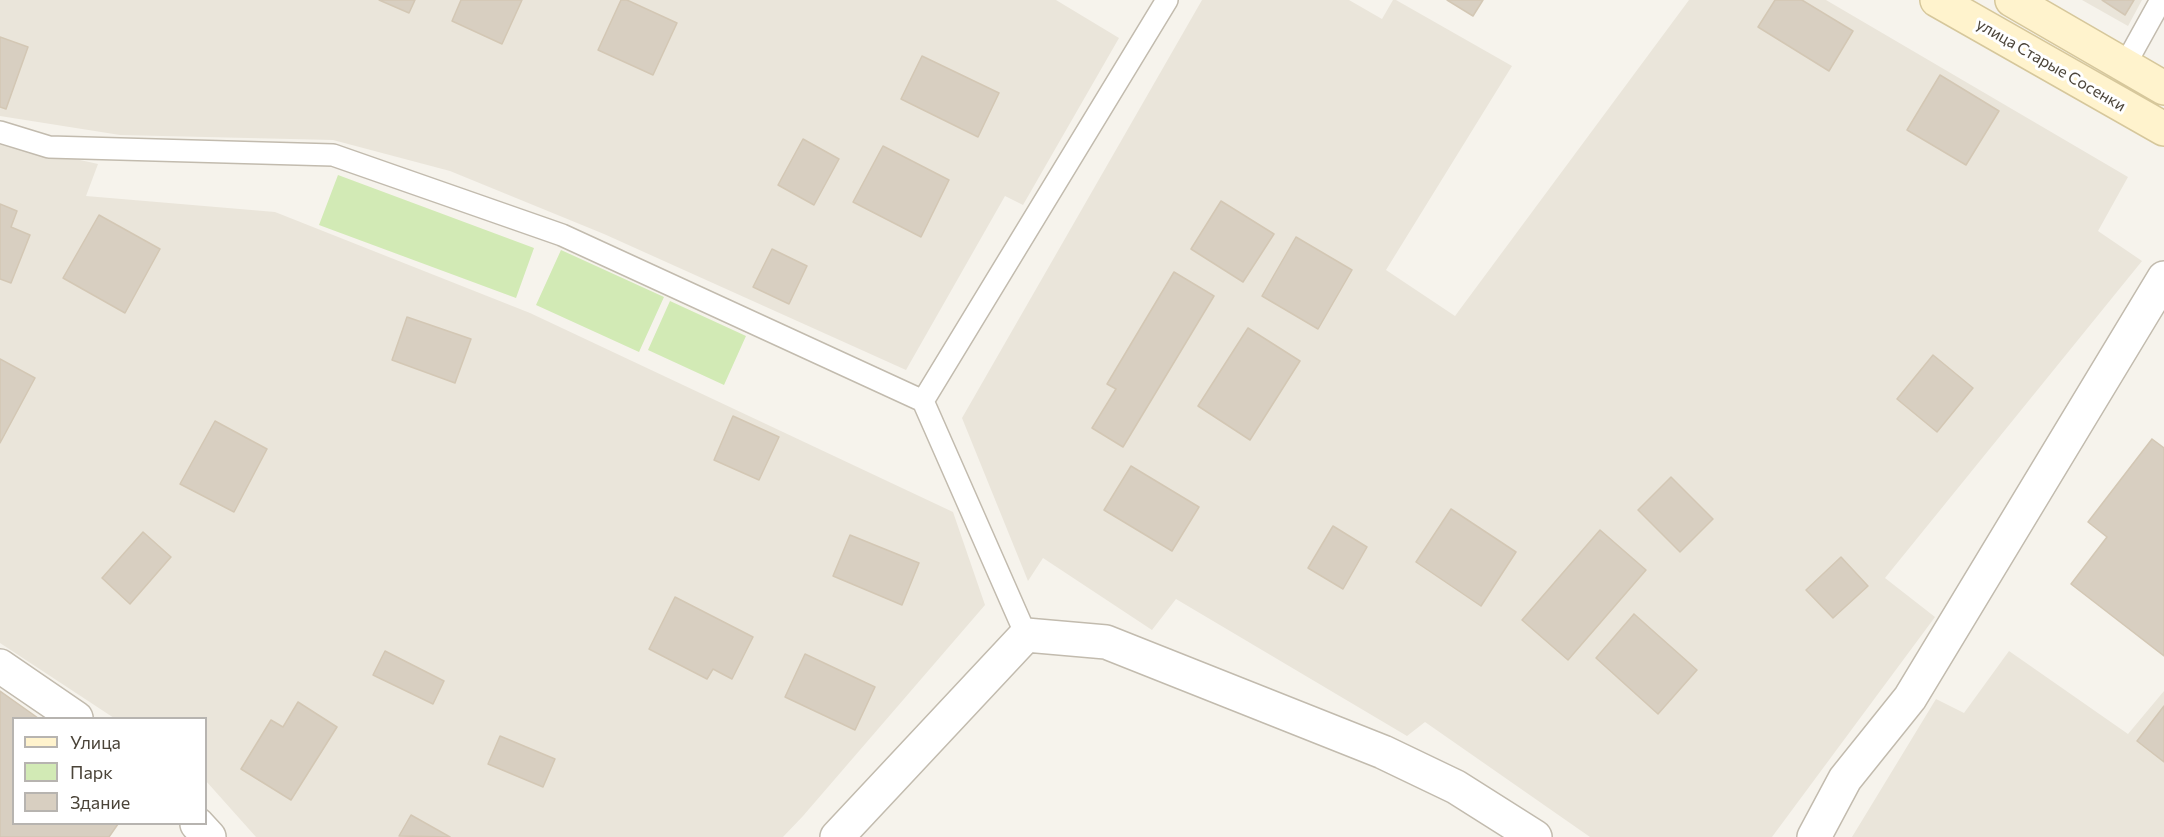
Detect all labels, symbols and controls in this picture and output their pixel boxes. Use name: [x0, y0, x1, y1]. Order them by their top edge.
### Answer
street label: улица Старые Сосенки: [1973, 14, 2129, 116]
legend: [12, 717, 207, 825]
text: Улица: [70, 731, 121, 753]
text: Парк: [70, 761, 113, 783]
text: Здание: [70, 791, 130, 813]

